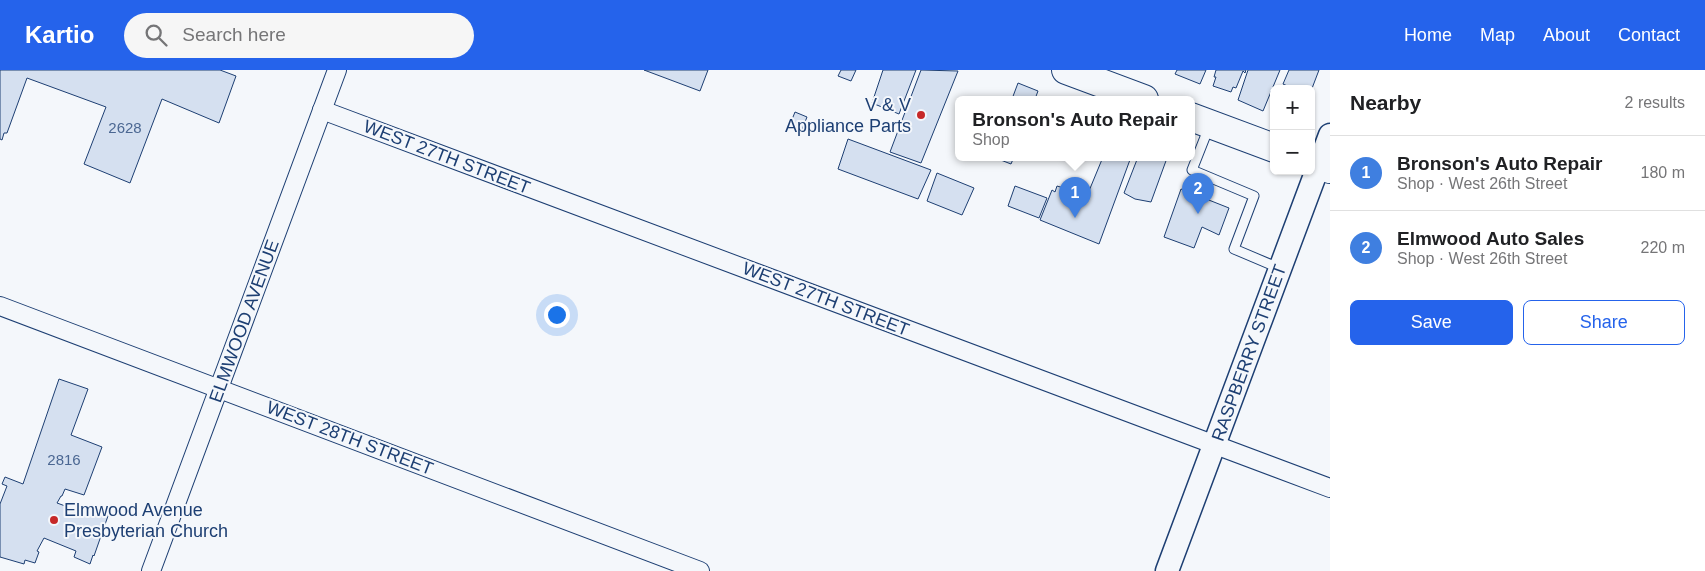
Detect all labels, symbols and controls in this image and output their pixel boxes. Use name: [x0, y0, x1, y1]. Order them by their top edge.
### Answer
search box: [124, 13, 474, 58]
text: Kartio: [25, 21, 94, 48]
icon: search: [142, 21, 170, 49]
text: Search here: [182, 24, 286, 45]
text: Home: [1404, 25, 1452, 45]
text: Map: [1480, 25, 1515, 45]
text: About: [1543, 25, 1590, 45]
text: Contact: [1618, 25, 1680, 45]
map controls: [1270, 85, 1315, 175]
button: +: [1270, 85, 1315, 130]
text: Nearby: [1350, 91, 1421, 114]
text: 2 results: [1625, 94, 1685, 111]
place label: V & V Appliance Parts: [785, 95, 911, 136]
popup: [955, 96, 1195, 161]
marker: V & V Appliance Parts: [915, 109, 927, 121]
text: Bronson's Auto Repair: [972, 109, 1178, 130]
street label: WEST 27TH STREET: [361, 116, 533, 198]
house number: 2628: [108, 119, 142, 136]
button: −: [1270, 130, 1315, 175]
text: Shop: [972, 131, 1010, 148]
text: Bronson's Auto Repair: [1397, 153, 1602, 174]
text: 1: [1362, 164, 1370, 181]
text: 180 m: [1641, 164, 1685, 181]
pin: 2: [1182, 173, 1214, 214]
text: Shop · West 26th Street: [1397, 175, 1567, 192]
pin: 1: [1059, 177, 1091, 218]
text: Elmwood Auto Sales: [1397, 228, 1584, 249]
street label: ELMWOOD AVENUE: [205, 237, 283, 405]
text: 2: [1362, 239, 1370, 256]
text: 220 m: [1641, 239, 1685, 256]
text: Shop · West 26th Street: [1397, 250, 1567, 267]
street label: WEST 27TH STREET: [740, 258, 912, 340]
street label: RASPBERRY STREET: [1208, 262, 1290, 444]
button: Save: [1350, 300, 1513, 345]
button: Share: [1523, 300, 1685, 345]
your location: [544, 302, 570, 328]
street label: WEST 28TH STREET: [264, 397, 436, 479]
house number: 2816: [47, 451, 81, 468]
place label: Elmwood Avenue Presbyterian Church: [64, 500, 228, 541]
marker: Elmwood Avenue Presbyterian Church: [48, 514, 60, 526]

